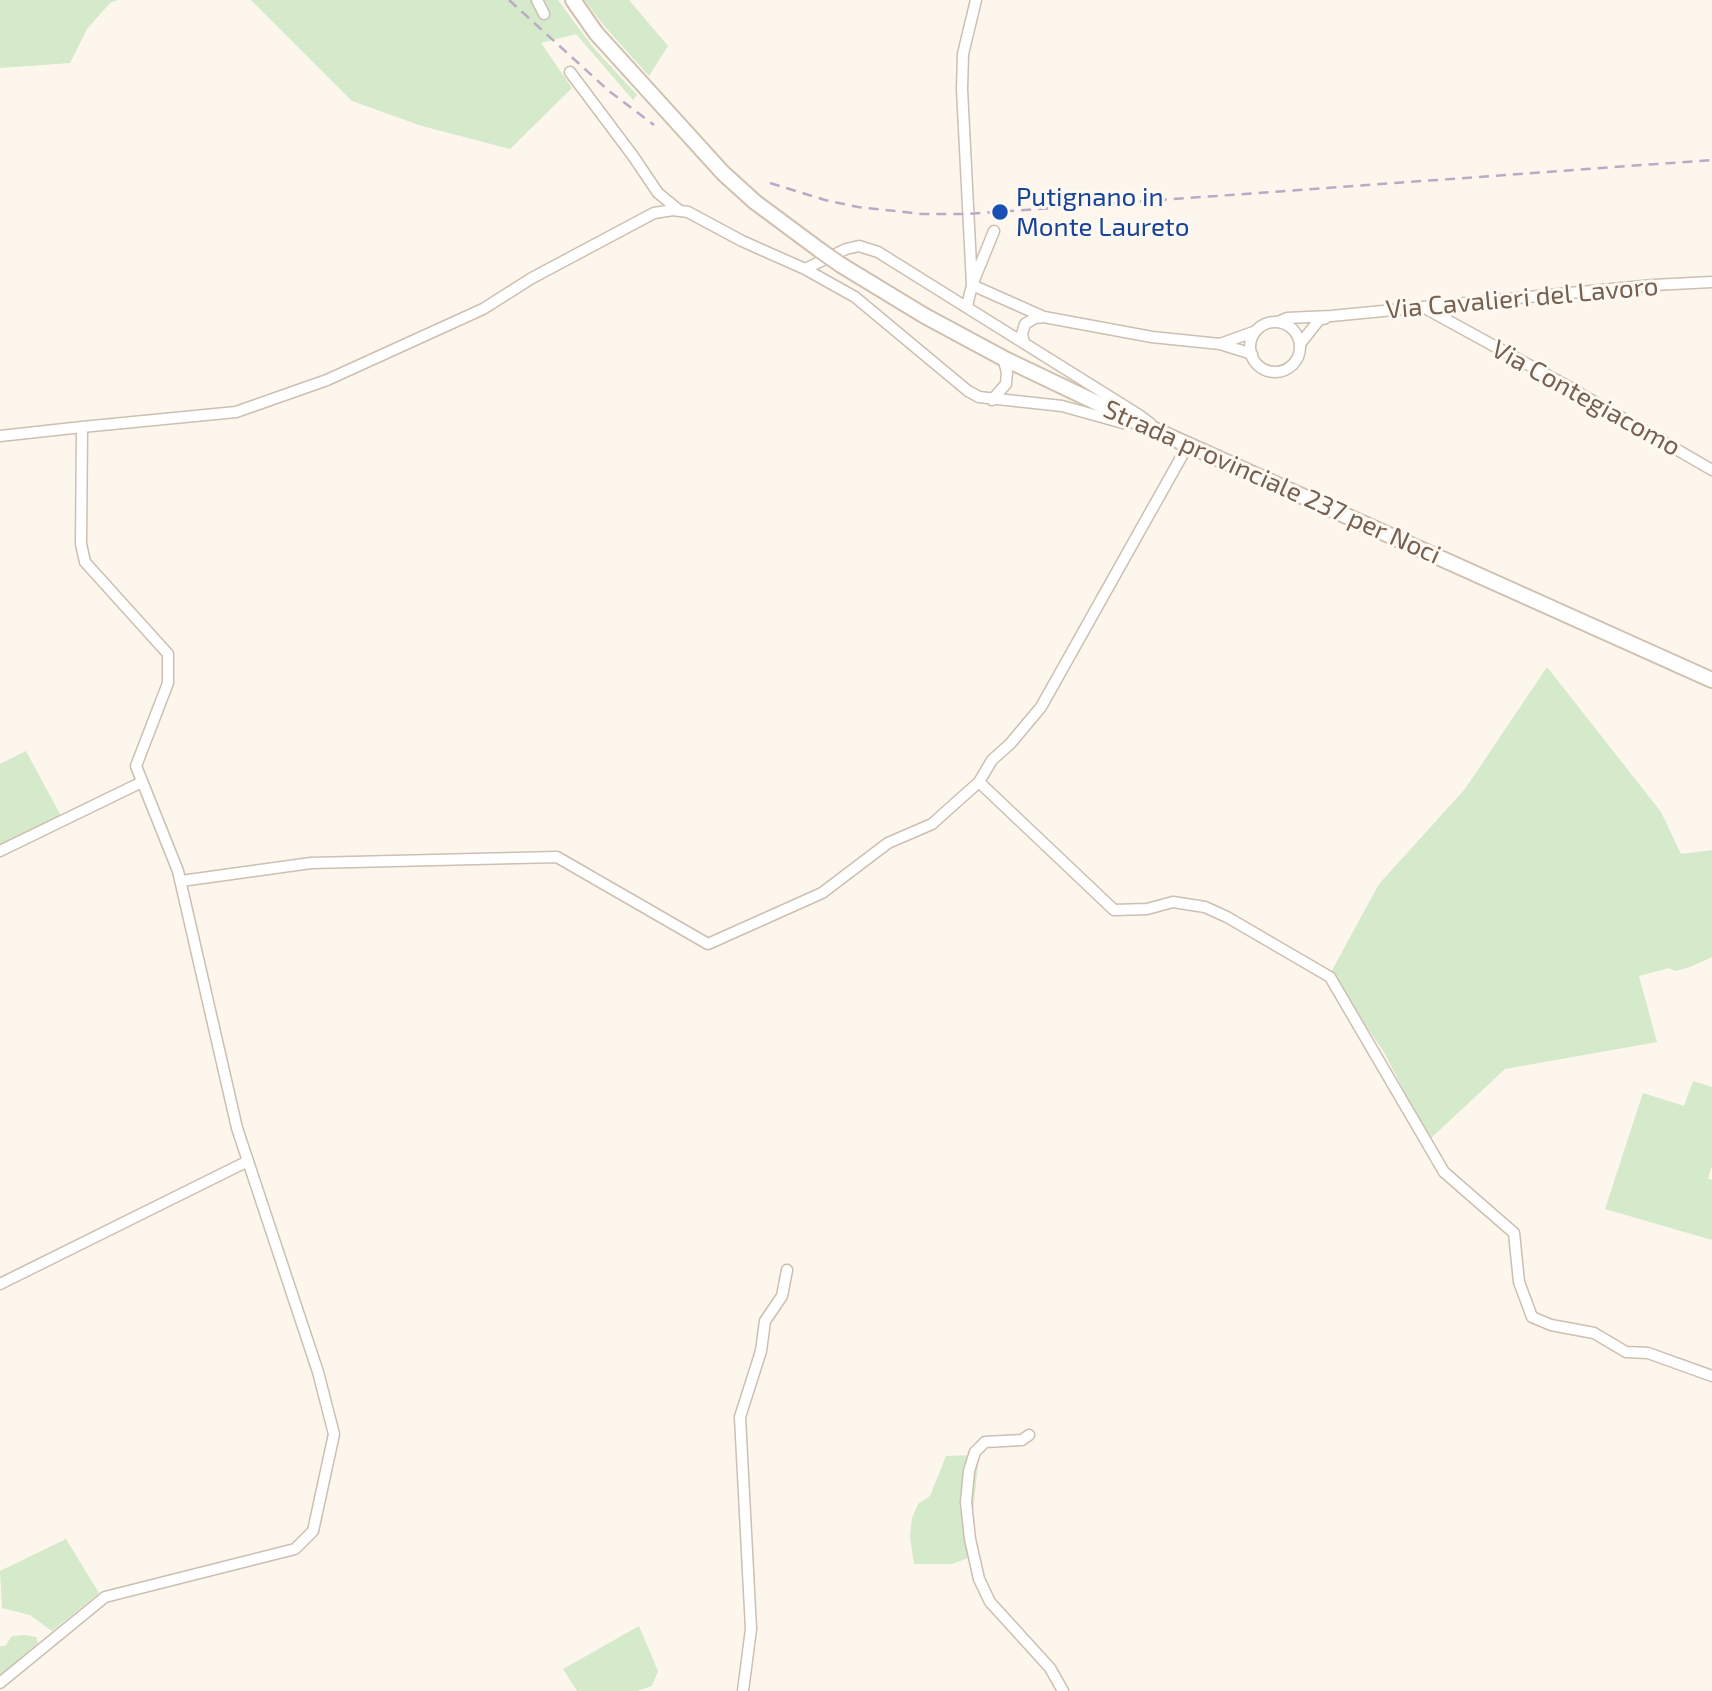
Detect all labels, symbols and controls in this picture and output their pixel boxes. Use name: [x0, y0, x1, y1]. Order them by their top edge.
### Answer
place label: Putignano in Monte Laureto: [1016, 181, 1190, 242]
marker: Putignano in Monte Laureto: [990, 202, 1010, 222]
street label: Via Cavalieri del Lavoro: [1384, 271, 1660, 325]
street label: Via Contegiacomo: [1486, 333, 1686, 463]
street label: Strada provinciale 237 per Noci: [1099, 393, 1445, 571]

